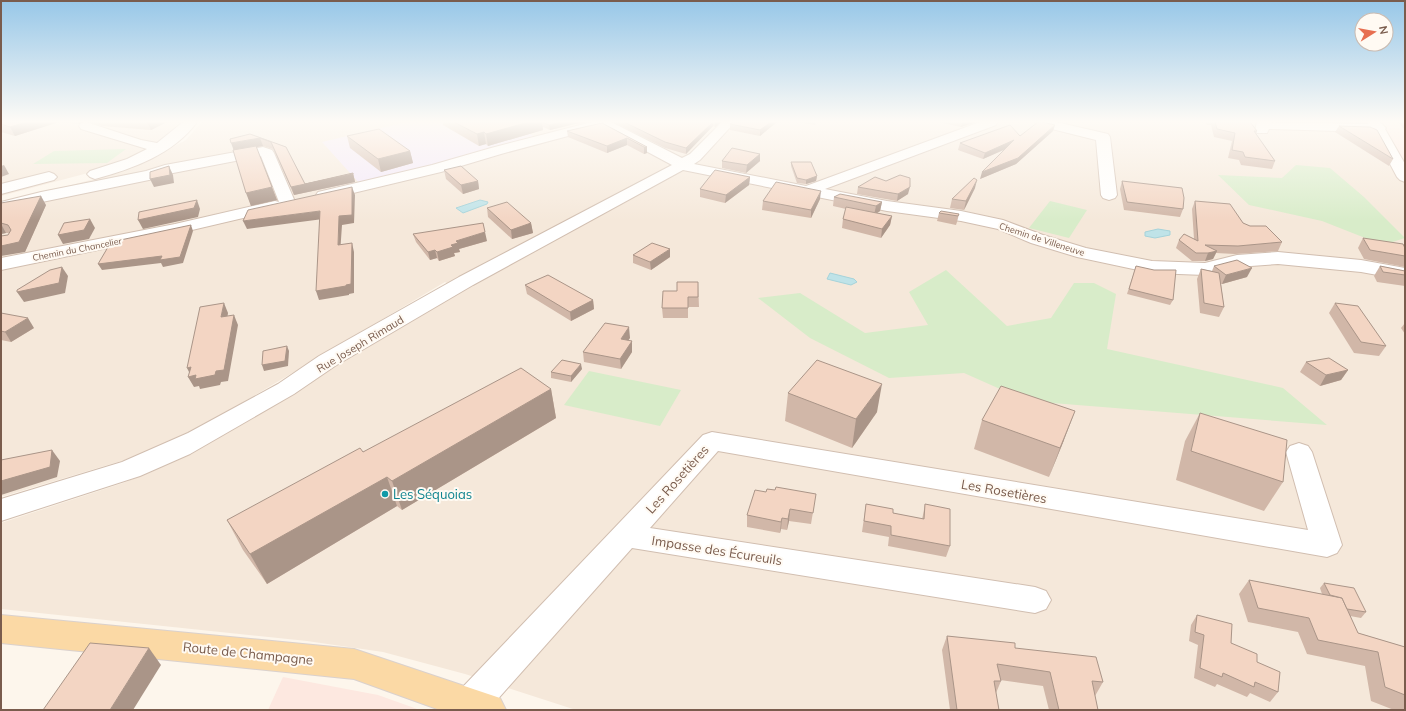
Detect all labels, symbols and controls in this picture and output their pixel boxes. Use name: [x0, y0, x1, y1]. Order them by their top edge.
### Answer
north arrow: [1354, 12, 1394, 52]
text: N: [1376, 25, 1391, 36]
street label: Chemin de Villeneuve: [998, 220, 1086, 258]
street label: Chemin du Chancelier: [31, 235, 123, 263]
street label: Rue Joseph Rimaud: [314, 312, 406, 376]
street label: Les Rosetières: [642, 441, 712, 517]
street label: Les Rosetières: [960, 476, 1048, 506]
place label: Les Séquoias: [393, 486, 472, 502]
marker: Les Séquoias: [380, 489, 390, 499]
street label: Impasse des Écureuils: [651, 532, 783, 568]
street label: Route de Champagne: [182, 638, 314, 668]

